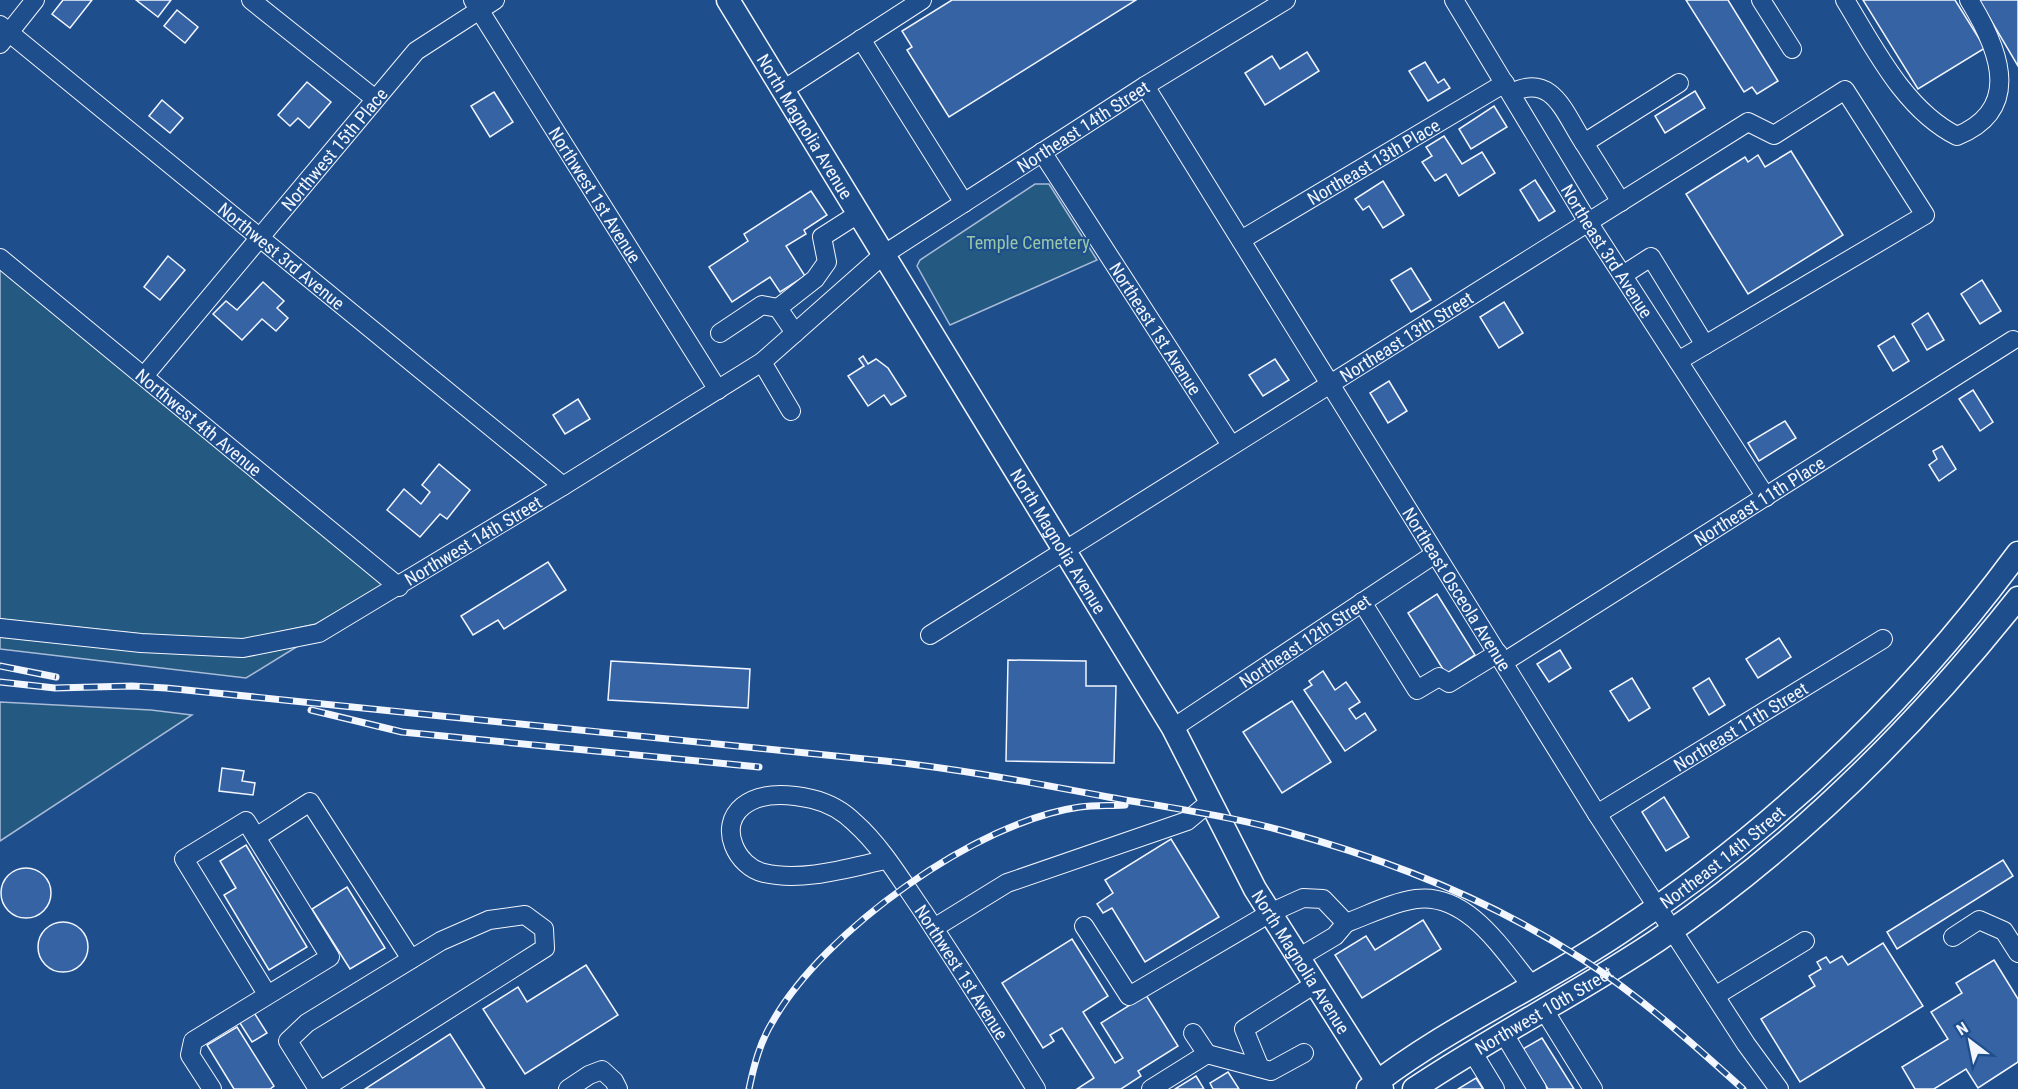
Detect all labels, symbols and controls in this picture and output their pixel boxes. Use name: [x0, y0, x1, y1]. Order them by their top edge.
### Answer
street label: North Magnolia Avenue: [753, 50, 857, 203]
street label: Northeast 14th Street: [1013, 76, 1153, 176]
street label: Northwest 15th Place: [277, 83, 391, 215]
street label: Northeast 13th Place: [1303, 114, 1443, 209]
street label: Northwest 1st Avenue: [545, 123, 646, 267]
street label: Northeast 3rd Avenue: [1557, 180, 1658, 321]
street label: Northwest 3rd Avenue: [214, 198, 349, 314]
park label: Temple Cemetery: [966, 232, 1090, 253]
street label: Northeast 1st Avenue: [1105, 258, 1206, 399]
street label: Northeast 13th Street: [1336, 287, 1477, 386]
street label: Northwest 4th Avenue: [132, 364, 266, 480]
street label: Northeast 11th Place: [1690, 451, 1828, 550]
street label: North Magnolia Avenue: [1006, 465, 1111, 617]
street label: Northwest 14th Street: [401, 491, 545, 590]
street label: Northeast Osceola Avenue: [1399, 503, 1516, 675]
street label: Northeast 12th Street: [1235, 589, 1374, 692]
street label: Northeast 11th Street: [1670, 677, 1811, 775]
street label: Northeast 14th Street: [1656, 801, 1789, 912]
street label: North Magnolia Avenue: [1248, 886, 1355, 1037]
street label: Northwest 1st Avenue: [911, 900, 1013, 1043]
street label: Northwest 10th Street: [1471, 961, 1616, 1059]
north arrow: [1940, 1011, 2000, 1071]
text: N: [1953, 1018, 1972, 1039]

